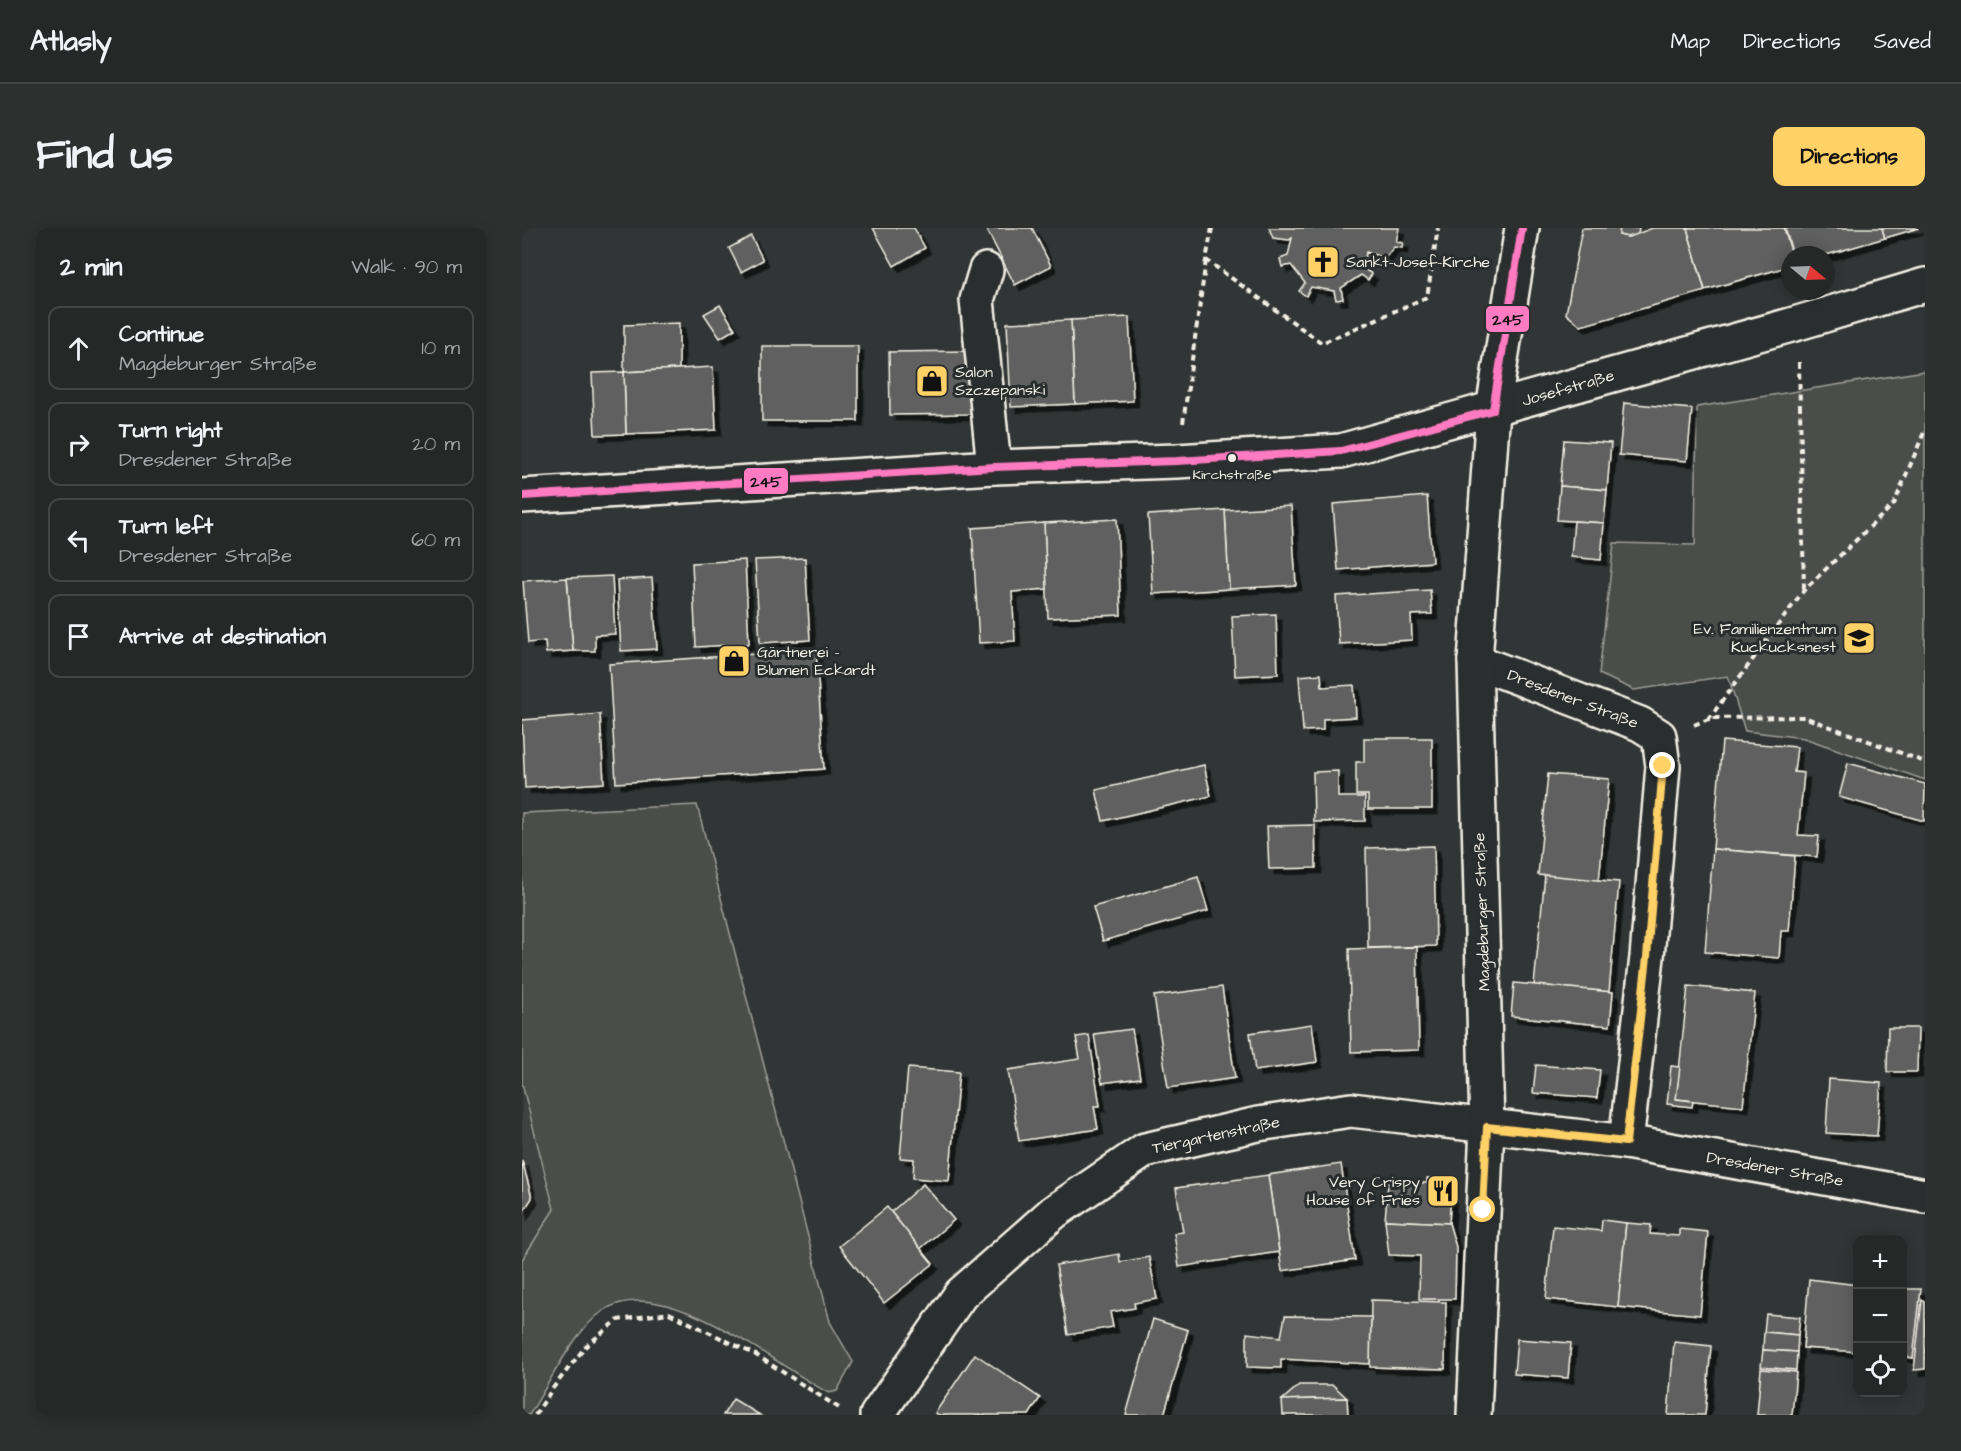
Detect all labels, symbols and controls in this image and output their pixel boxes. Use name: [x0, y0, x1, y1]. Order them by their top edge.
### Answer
text: Atlasly: [30, 22, 112, 61]
text: Map: [1670, 27, 1710, 56]
text: Directions: [1743, 27, 1841, 56]
text: Saved: [1874, 27, 1931, 56]
text: Find us: [36, 127, 173, 185]
button: Directions: [1773, 127, 1925, 186]
church icon: Sankt-Josef-Kirche: [1305, 244, 1341, 280]
north arrow: [1781, 246, 1835, 300]
text: 2 min: [60, 249, 122, 285]
place label: Sankt-Josef-Kirche: [1346, 251, 1490, 273]
text: Walk · 90 m: [351, 253, 462, 281]
line badge: 245: [1485, 305, 1530, 333]
text: 245: [1491, 309, 1524, 331]
text: Continue: [119, 319, 204, 350]
icon: ahead: [62, 332, 95, 365]
text: 10 m: [421, 334, 460, 362]
text: Magdeburger Straße: [119, 350, 317, 378]
place label: Salon Szczepanski: [955, 361, 1046, 401]
shop icon: Salon Szczepanski: [914, 363, 950, 399]
street label: Josefstraße: [1519, 364, 1617, 412]
text: Turn right: [119, 415, 222, 446]
icon: right: [62, 428, 95, 461]
text: 20 m: [412, 430, 460, 458]
text: Dresdener Straße: [119, 446, 292, 474]
marker: Kirchstraße: [1226, 452, 1238, 464]
place label: Kirchstraße: [1192, 465, 1272, 485]
line badge: 245: [743, 467, 789, 495]
text: 245: [749, 471, 782, 493]
text: Turn left: [119, 511, 213, 542]
icon: left: [62, 524, 95, 557]
text: 60 m: [411, 526, 460, 554]
text: Dresdener Straße: [119, 542, 292, 570]
place label: Ev. Familienzentrum Kuckucksnest: [1693, 618, 1837, 658]
icon: arrive: [62, 620, 95, 653]
school or university icon: Ev. Familienzentrum Kuckucksnest: [1841, 620, 1877, 656]
text: Arrive at destination: [119, 621, 326, 652]
place label: Gärtnerei - Blumen Eckardt: [757, 641, 876, 681]
shop icon: Gärtnerei - Blumen Eckardt: [716, 643, 752, 679]
street label: Dresdener Straße: [1504, 664, 1642, 734]
route end: [1649, 752, 1675, 778]
street label: Magdeburger Straße: [1468, 832, 1497, 991]
street label: Tiergartenstraße: [1150, 1111, 1282, 1160]
street label: Dresdener Straße: [1705, 1146, 1845, 1192]
place label: Very Crispy House of Fries: [1306, 1171, 1420, 1211]
restaurant icon: Very Crispy House of Fries: [1425, 1173, 1461, 1209]
route start: [1469, 1196, 1495, 1222]
map controls: [1853, 1235, 1907, 1397]
button: +: [1853, 1235, 1907, 1289]
button: −: [1853, 1289, 1907, 1343]
button: locate: [1853, 1343, 1907, 1397]

